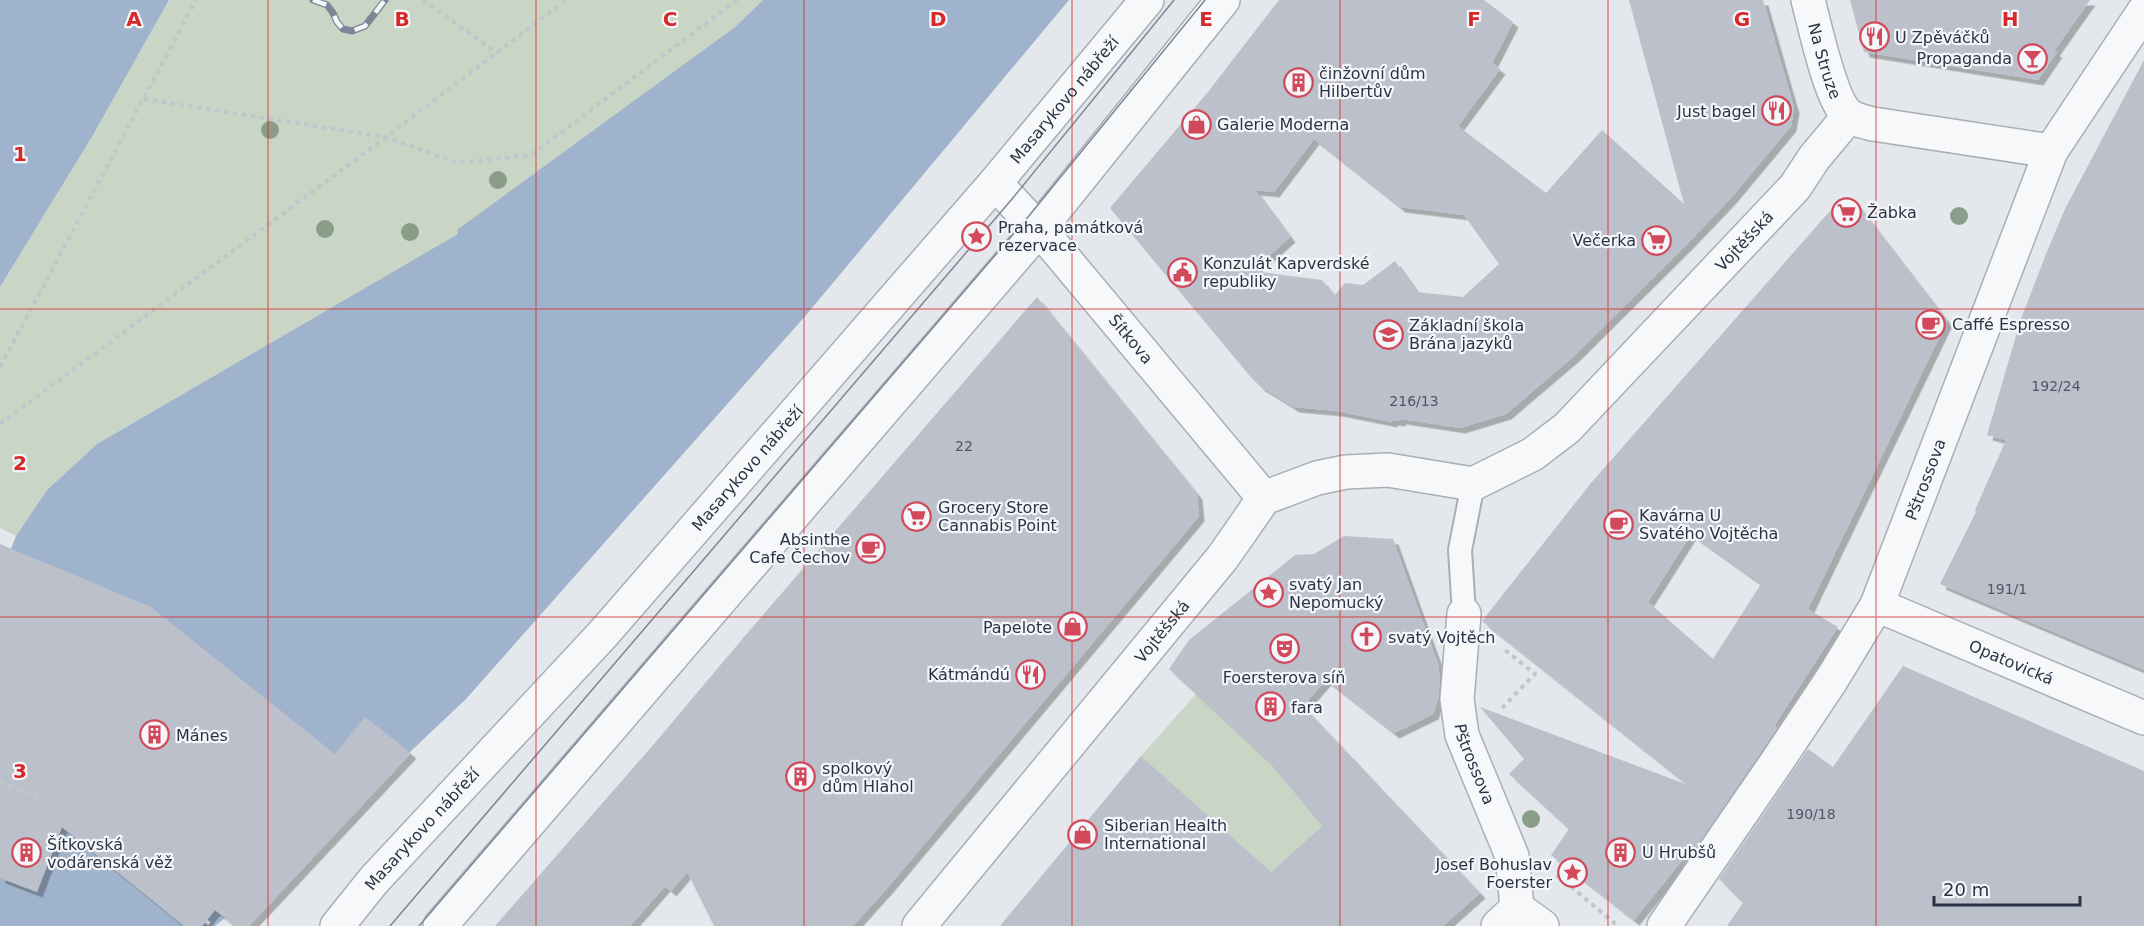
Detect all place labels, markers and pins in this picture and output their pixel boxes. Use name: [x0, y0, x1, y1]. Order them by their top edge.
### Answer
restaurant icon: U Zpěváčků: [1858, 21, 1890, 53]
place label: U Zpěváčků: [1895, 28, 1990, 47]
bar icon: Propaganda: [2017, 42, 2049, 74]
place label: Propaganda: [1917, 49, 2012, 68]
place label: činžovní dům Hilbertův: [1319, 64, 1426, 101]
building icon: činžovní dům Hilbertův: [1282, 66, 1314, 98]
restaurant icon: Just bagel: [1761, 95, 1793, 127]
place label: Just bagel: [1676, 102, 1756, 121]
shop icon: Galerie Moderna: [1180, 108, 1212, 140]
place label: Galerie Moderna: [1217, 115, 1349, 134]
supermarket icon: Žabka: [1830, 196, 1862, 228]
place label: Žabka: [1867, 203, 1917, 222]
place label: Praha, památková rezervace: [998, 218, 1143, 255]
place icon: Praha, památková rezervace: [961, 220, 993, 252]
supermarket icon: Večerka: [1641, 224, 1673, 256]
place label: Večerka: [1572, 231, 1636, 250]
place label: Konzulát Kapverdské republiky: [1203, 254, 1370, 291]
public building icon: Konzulát Kapverdské republiky: [1166, 256, 1198, 288]
cafe icon: Caffé Espresso: [1915, 308, 1947, 340]
place label: Caffé Espresso: [1952, 315, 2070, 334]
place label: Základní škola Brána jazyků: [1409, 316, 1524, 353]
school or university icon: Základní škola Brána jazyků: [1372, 318, 1404, 350]
place label: Grocery Store Cannabis Point: [938, 498, 1057, 535]
supermarket icon: Grocery Store Cannabis Point: [901, 500, 933, 532]
place label: Kavárna U Svatého Vojtěcha: [1639, 506, 1778, 543]
cafe icon: Kavárna U Svatého Vojtěcha: [1602, 508, 1634, 540]
place label: Absinthe Cafe Čechov: [749, 530, 850, 567]
cafe icon: Absinthe Cafe Čechov: [855, 532, 887, 564]
place label: svatý Jan Nepomucký: [1289, 575, 1383, 612]
place icon: svatý Jan Nepomucký: [1252, 577, 1284, 609]
shop icon: Papelote: [1057, 611, 1089, 643]
place label: Papelote: [983, 618, 1052, 637]
church icon: svatý Vojtěch: [1351, 621, 1383, 653]
place label: svatý Vojtěch: [1388, 628, 1495, 647]
theatre icon: Foersterova síň: [1268, 633, 1300, 665]
restaurant icon: Kátmándú: [1015, 658, 1047, 690]
place label: Kátmándú: [928, 665, 1010, 684]
place label: Foersterova síň: [1223, 668, 1345, 687]
building icon: fara: [1254, 691, 1286, 723]
place label: fara: [1291, 698, 1323, 717]
building icon: Mánes: [139, 719, 171, 751]
place label: Mánes: [176, 726, 228, 745]
place label: spolkový dům Hlahol: [822, 759, 914, 796]
building icon: spolkový dům Hlahol: [785, 761, 817, 793]
place label: Siberian Health International: [1104, 816, 1227, 853]
shop icon: Siberian Health International: [1067, 818, 1099, 850]
place label: Šítkovská vodárenská věž: [47, 835, 172, 872]
building icon: U Hrubšů: [1605, 836, 1637, 868]
building icon: Šítkovská vodárenská věž: [10, 837, 42, 869]
place label: U Hrubšů: [1642, 843, 1716, 862]
place label: Josef Bohuslav Foerster: [1434, 855, 1552, 892]
place icon: Josef Bohuslav Foerster: [1557, 857, 1589, 889]

